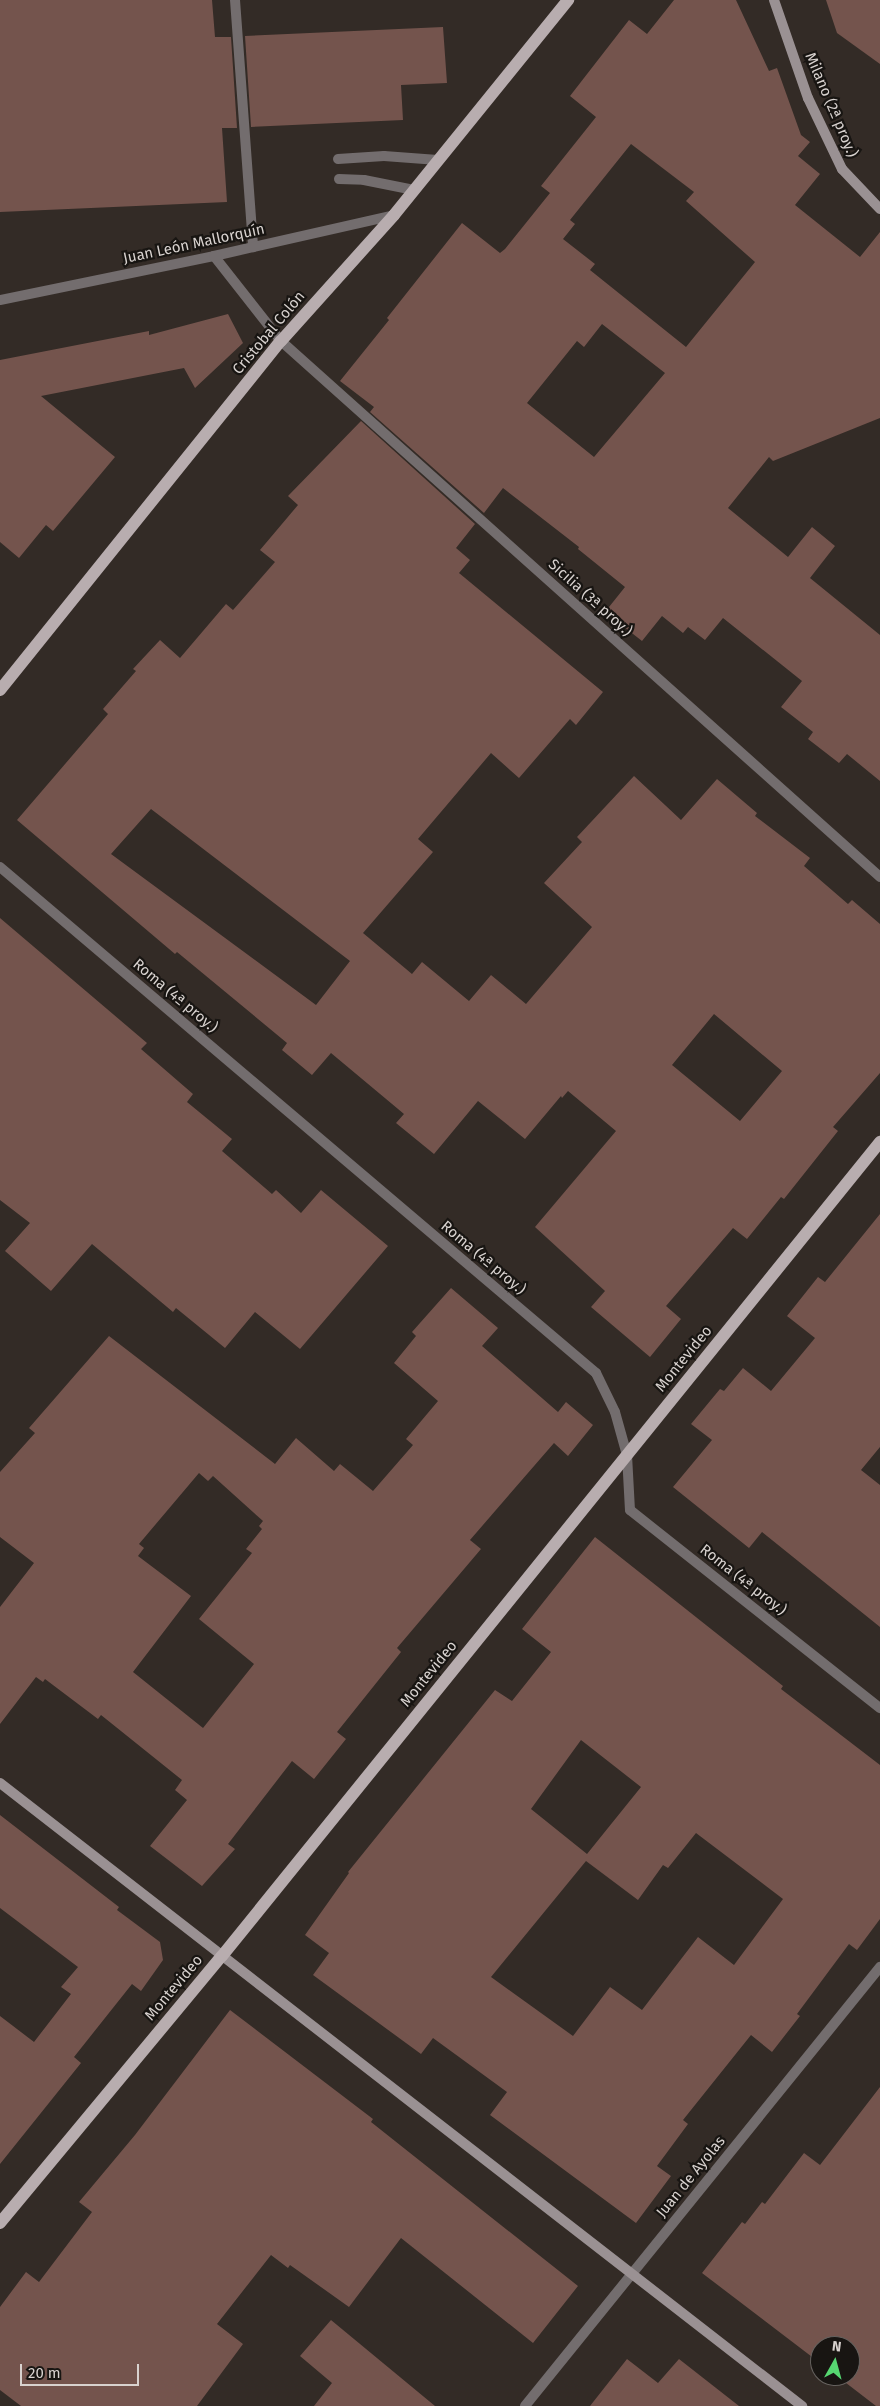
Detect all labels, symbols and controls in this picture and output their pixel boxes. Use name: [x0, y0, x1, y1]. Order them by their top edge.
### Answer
street label: Milano (2ª proy.): [801, 50, 861, 160]
street label: Juan León Mallorquín: [122, 220, 266, 268]
street label: Cristobal Colón: [229, 288, 309, 378]
street label: Sicilia (3ª proy.): [544, 556, 636, 640]
street label: Roma (4ª proy.): [129, 955, 221, 1037]
street label: Roma (4ª proy.): [437, 1217, 529, 1299]
street label: Montevideo: [652, 1322, 716, 1396]
street label: Roma (4ª proy.): [696, 1541, 790, 1619]
street label: Montevideo: [397, 1637, 461, 1711]
street label: Montevideo: [141, 1952, 207, 2024]
street label: Juan de Ayolas: [653, 2133, 729, 2221]
north arrow: [810, 2336, 860, 2386]
text: N: [831, 2338, 842, 2356]
scale bar: [22, 2354, 141, 2386]
text: 20 m: [28, 2364, 61, 2382]

